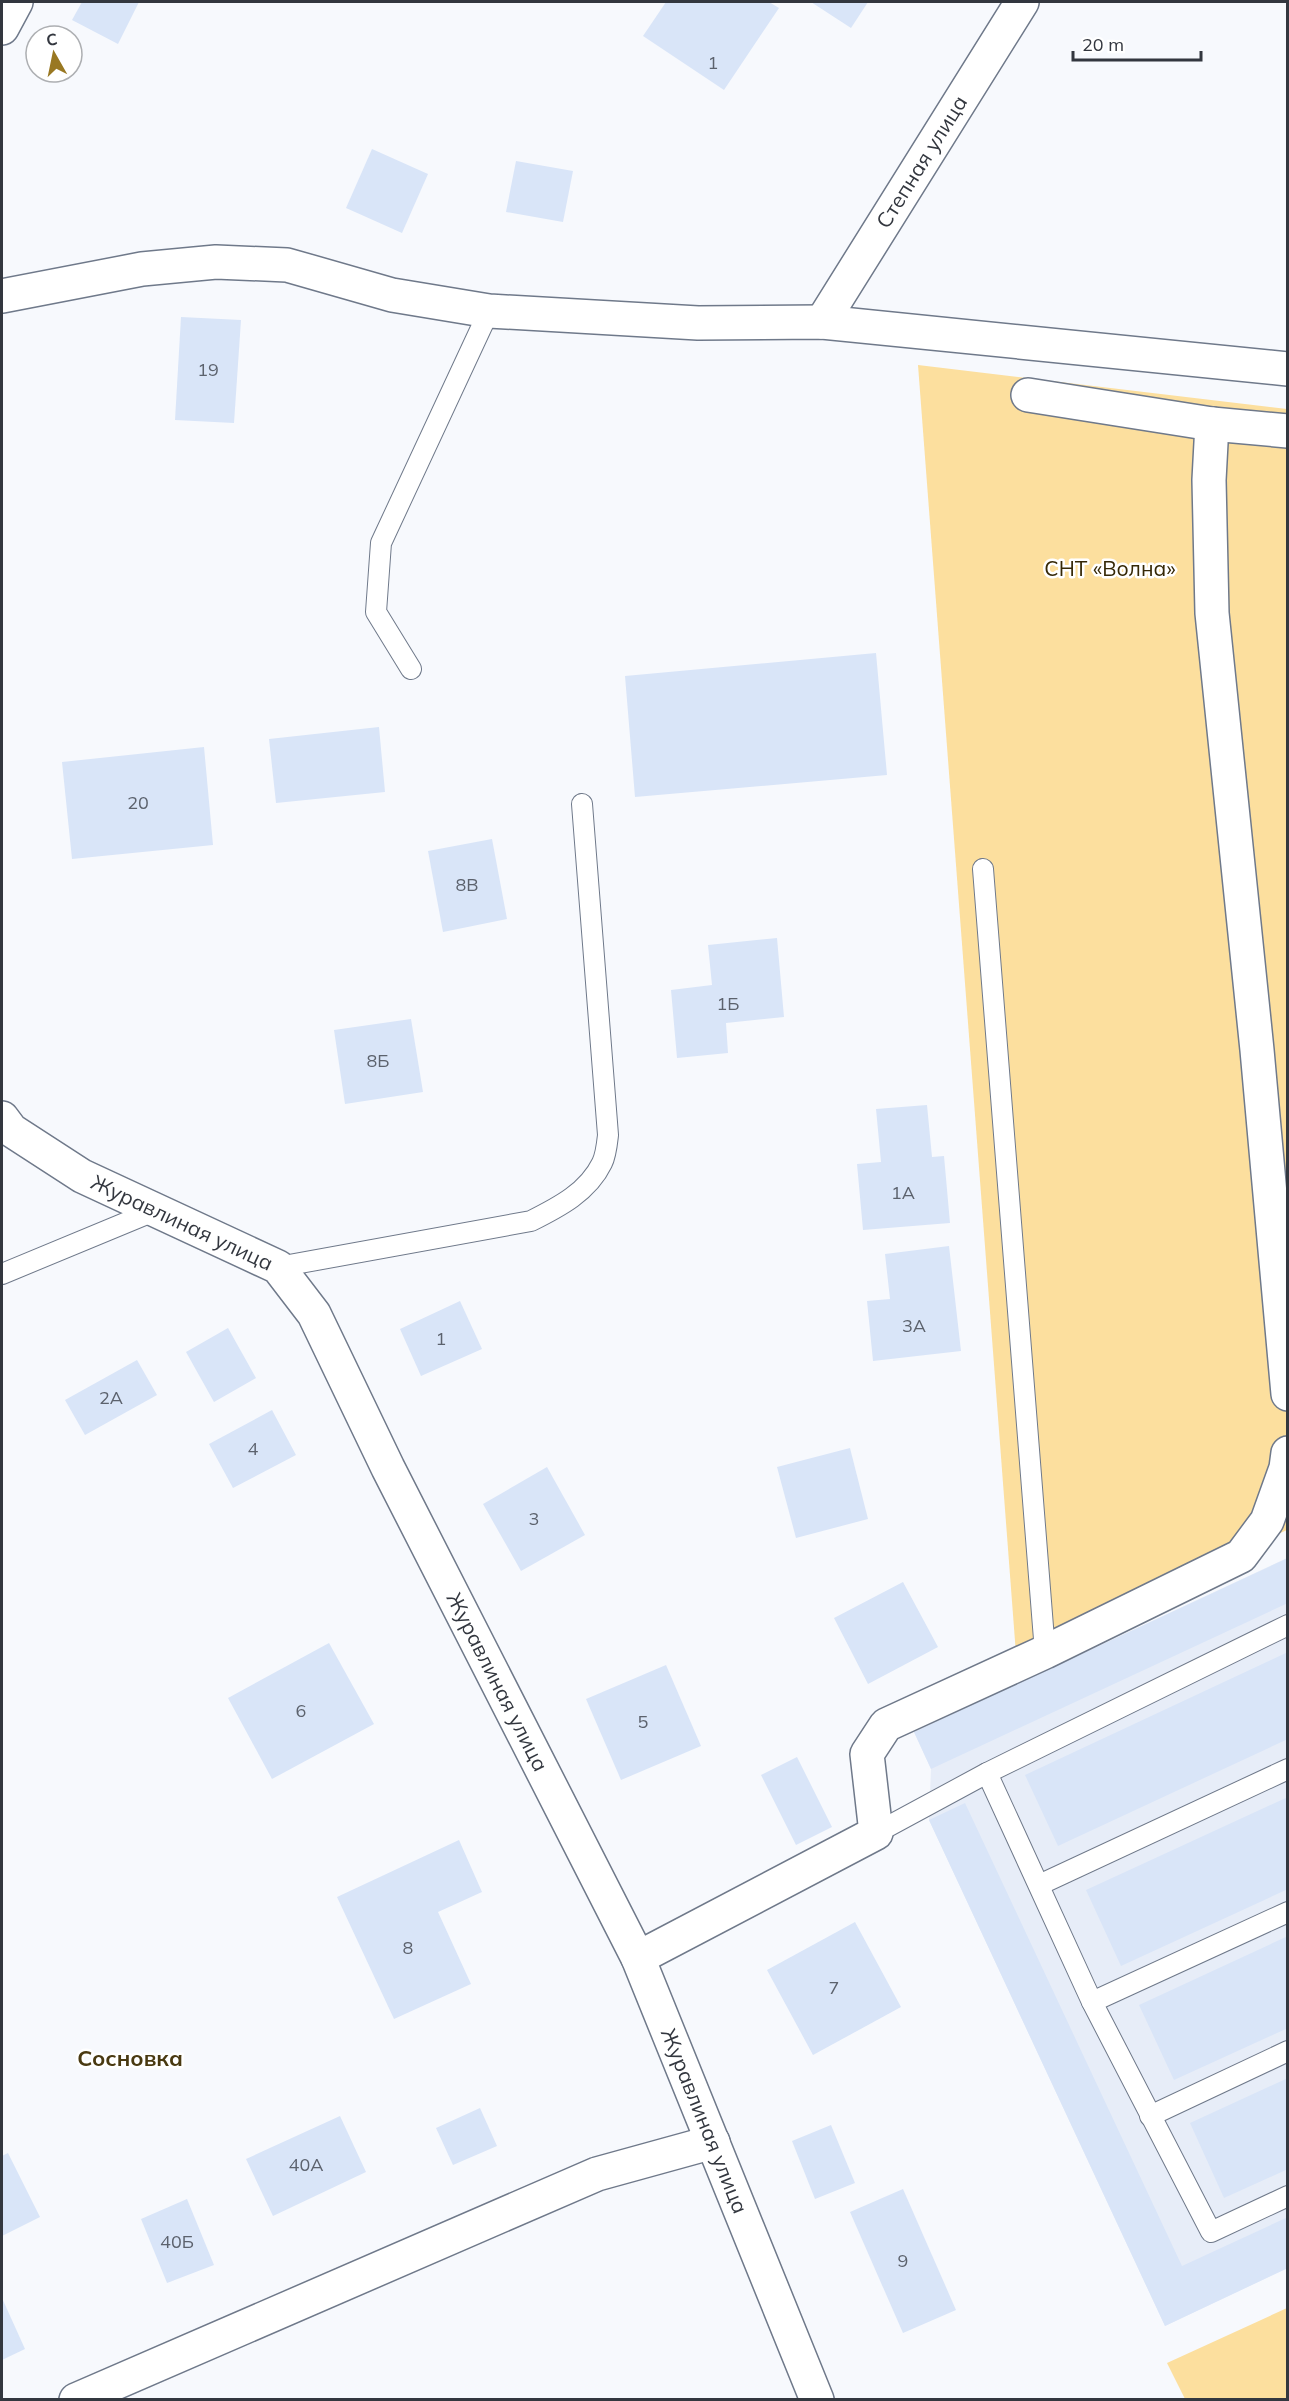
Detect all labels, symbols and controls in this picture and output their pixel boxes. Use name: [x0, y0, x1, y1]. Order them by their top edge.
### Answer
north arrow: [24, 24, 84, 84]
scale bar: [1073, 24, 1200, 62]
text: С: [45, 28, 59, 50]
text: 20 m: [1082, 33, 1124, 56]
house number: 1: [708, 51, 718, 74]
street label: Степная улица: [870, 90, 972, 233]
house number: 19: [197, 358, 219, 381]
park label: СНТ «Волна»: [1044, 555, 1176, 581]
house number: 20: [127, 791, 149, 814]
house number: 8В: [455, 873, 479, 896]
house number: 1Б: [717, 992, 740, 1015]
house number: 8Б: [367, 1049, 390, 1072]
street label: Журавлиная улица: [87, 1169, 277, 1276]
house number: 1А: [891, 1181, 915, 1204]
house number: 3А: [902, 1314, 926, 1337]
house number: 1: [436, 1327, 446, 1350]
house number: 2А: [99, 1386, 123, 1409]
house number: 4: [248, 1437, 259, 1460]
house number: 3: [529, 1507, 539, 1530]
street label: Журавлиная улица: [441, 1588, 554, 1775]
house number: 6: [296, 1699, 306, 1722]
house number: 5: [638, 1710, 649, 1733]
house number: 8: [403, 1936, 413, 1959]
house number: 7: [829, 1976, 839, 1999]
street label: Журавлиная улица: [656, 2024, 754, 2217]
district label: Сосновка: [77, 2044, 183, 2072]
house number: 40А: [289, 2153, 323, 2176]
house number: 40Б: [160, 2230, 194, 2253]
house number: 9: [898, 2249, 908, 2272]

